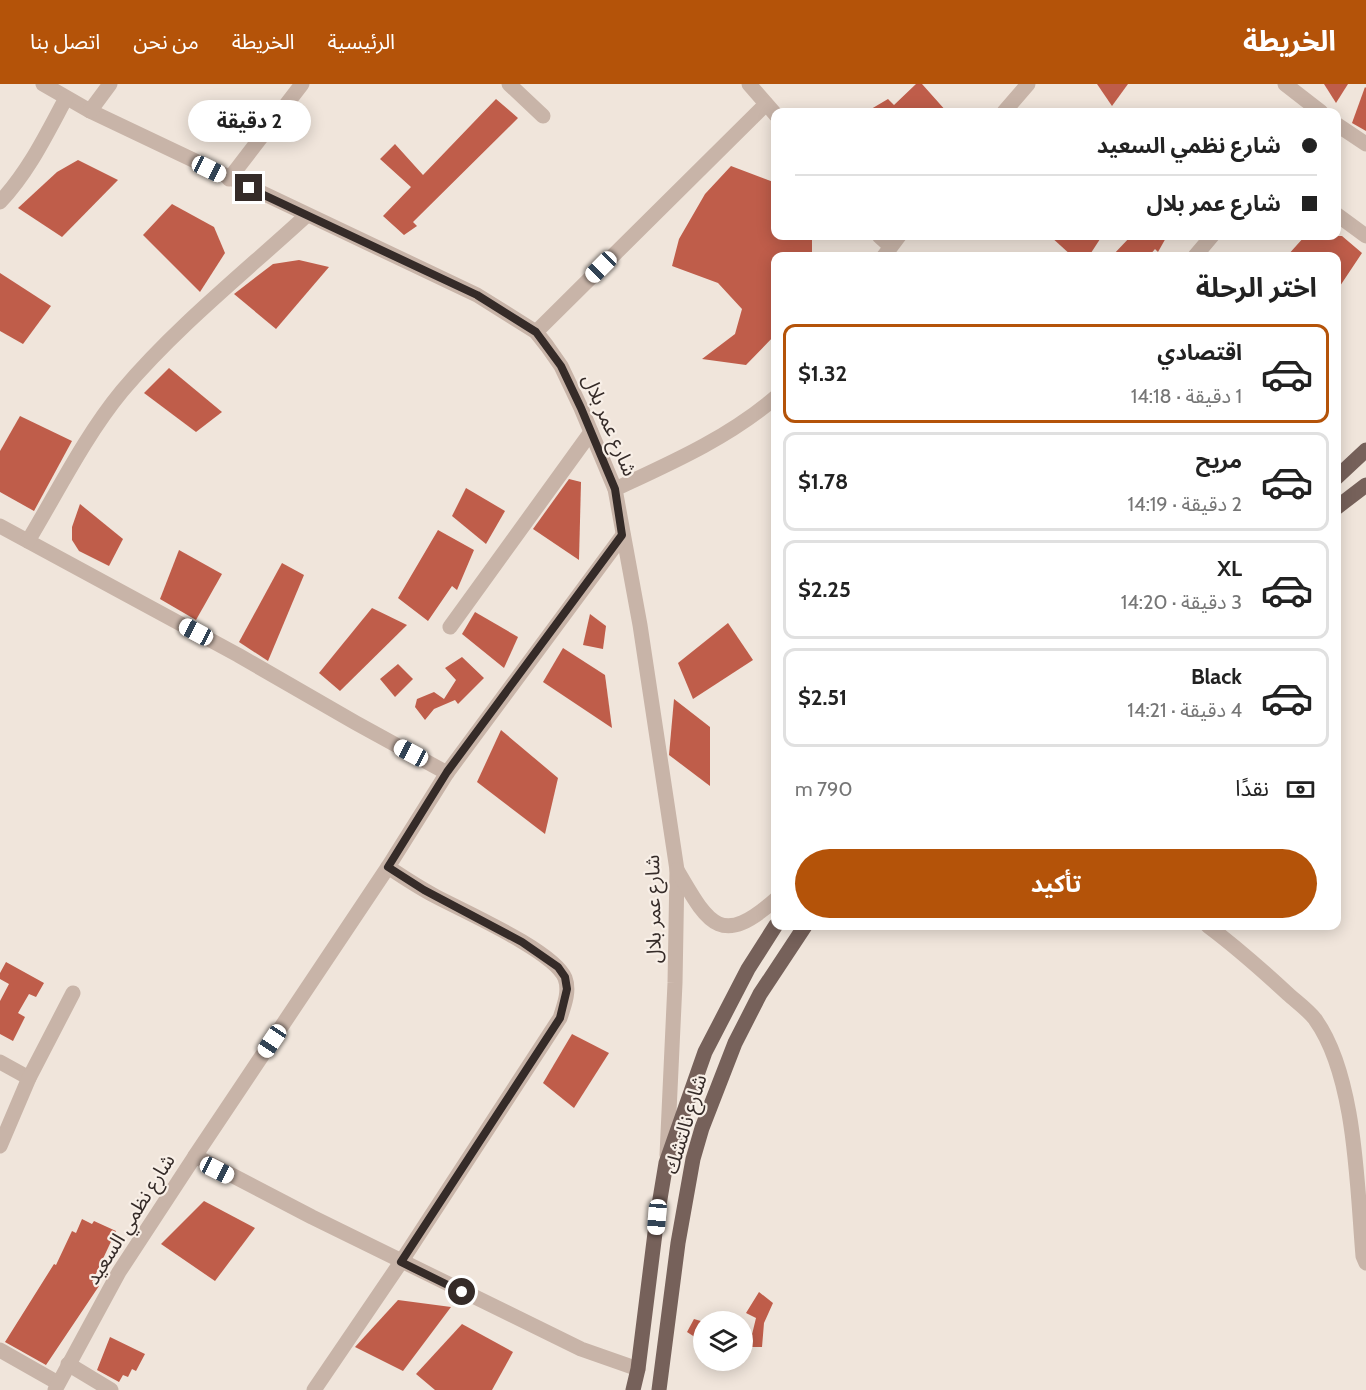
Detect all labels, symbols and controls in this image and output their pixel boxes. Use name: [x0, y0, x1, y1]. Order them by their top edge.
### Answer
text: الخريطة: [1243, 24, 1336, 58]
text: اتصل بنا: [30, 29, 100, 54]
text: من نحن: [133, 29, 199, 54]
text: الخريطة: [232, 29, 295, 54]
text: الرئيسية: [328, 29, 395, 54]
callout: 2 دقيقة: [188, 101, 310, 143]
text: 2 دقيقة: [217, 109, 282, 133]
text: شارع نظمي السعيد: [1097, 132, 1281, 159]
car: [189, 153, 229, 185]
route end: [235, 174, 262, 201]
text: شارع عمر بلال: [1146, 190, 1281, 217]
car: [582, 248, 620, 286]
text: اختر الرحلة: [1196, 271, 1317, 304]
text: اقتصادي: [1157, 339, 1242, 366]
icon: car: [1260, 347, 1314, 401]
text: $1.32: [798, 360, 847, 387]
street label: شارع عمر بلال: [575, 370, 642, 481]
text: 1 دقيقة · 14:18: [1131, 384, 1242, 408]
text: مريح: [1196, 447, 1242, 474]
icon: car: [1260, 455, 1314, 509]
text: $1.78: [798, 468, 848, 495]
text: 2 دقيقة · 14:19: [1128, 492, 1242, 516]
text: XL: [1217, 555, 1242, 582]
icon: car: [1260, 563, 1314, 617]
text: $2.25: [798, 576, 851, 603]
text: 3 دقيقة · 14:20: [1121, 590, 1242, 614]
car: [176, 616, 216, 648]
text: Black: [1191, 663, 1242, 690]
icon: car: [1260, 671, 1314, 725]
text: $2.51: [798, 684, 847, 711]
text: 4 دقيقة · 14:21: [1127, 698, 1242, 722]
car: [391, 737, 431, 769]
icon: cash: [1284, 773, 1317, 806]
text: نقدًا: [1235, 775, 1269, 802]
text: 790 m: [795, 777, 852, 801]
button: تأكيد: [795, 849, 1317, 918]
street label: شارع عمر بلال: [640, 854, 669, 964]
car: [254, 1021, 290, 1061]
street label: شارع نالتشك: [658, 1071, 714, 1178]
street label: شارع نظمي السعيد: [80, 1149, 183, 1291]
car: [197, 1154, 237, 1186]
car: [646, 1198, 668, 1236]
route start: [448, 1278, 475, 1305]
map controls: [693, 1311, 753, 1371]
button: layers: [693, 1311, 753, 1371]

